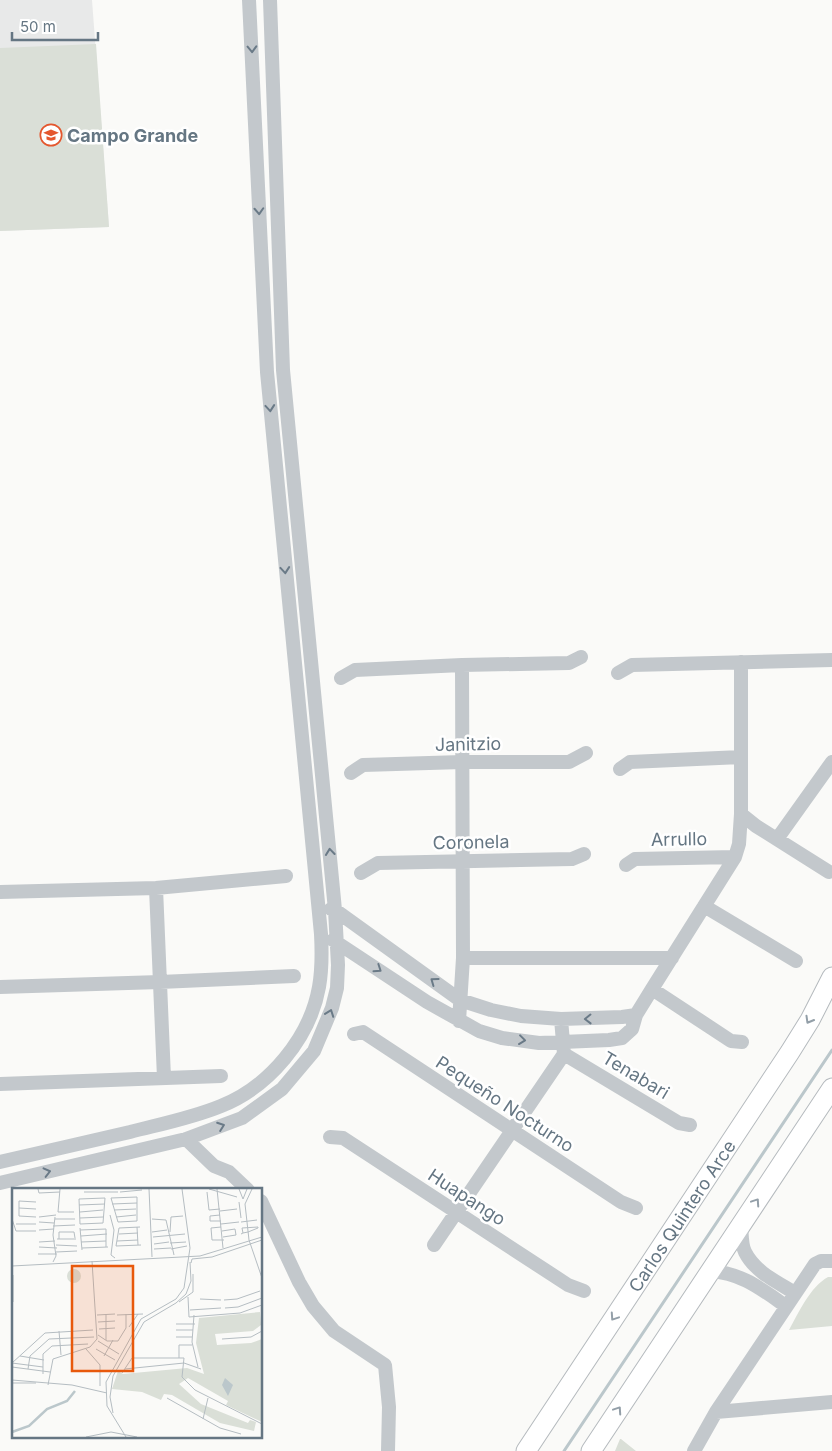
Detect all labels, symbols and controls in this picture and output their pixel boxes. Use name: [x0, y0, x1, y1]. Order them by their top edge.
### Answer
scale bar: [12, 10, 99, 42]
text: 50 m: [20, 17, 56, 36]
one-way arrow: [246, 45, 257, 53]
school or university icon: Campo Grande: [39, 123, 63, 147]
place label: Campo Grande: [67, 125, 198, 146]
one-way arrow: [253, 207, 264, 215]
one-way arrow: [265, 404, 276, 412]
one-way arrow: [279, 566, 290, 574]
street label: Janitzio: [435, 733, 501, 755]
street label: Arrullo: [651, 828, 707, 850]
street label: Coronela: [432, 831, 510, 853]
one-way arrow: [325, 848, 336, 856]
one-way arrow: [372, 963, 382, 972]
one-way arrow: [430, 978, 440, 987]
one-way arrow: [324, 1009, 334, 1018]
one-way arrow: [583, 1014, 591, 1024]
one-way arrow: [806, 1015, 816, 1024]
one-way arrow: [518, 1034, 526, 1045]
street label: Tenabari: [599, 1047, 673, 1103]
street label: Pequeño Nocturno: [432, 1052, 578, 1156]
one-way arrow: [216, 1122, 225, 1132]
street label: Carlos Quintero Arce: [624, 1136, 739, 1296]
street label: Huapango: [424, 1164, 510, 1230]
one-way arrow: [43, 1167, 52, 1178]
inset map: [12, 1188, 262, 1438]
one-way arrow: [750, 1198, 759, 1208]
one-way arrow: [611, 1311, 620, 1320]
one-way arrow: [611, 1407, 621, 1416]

